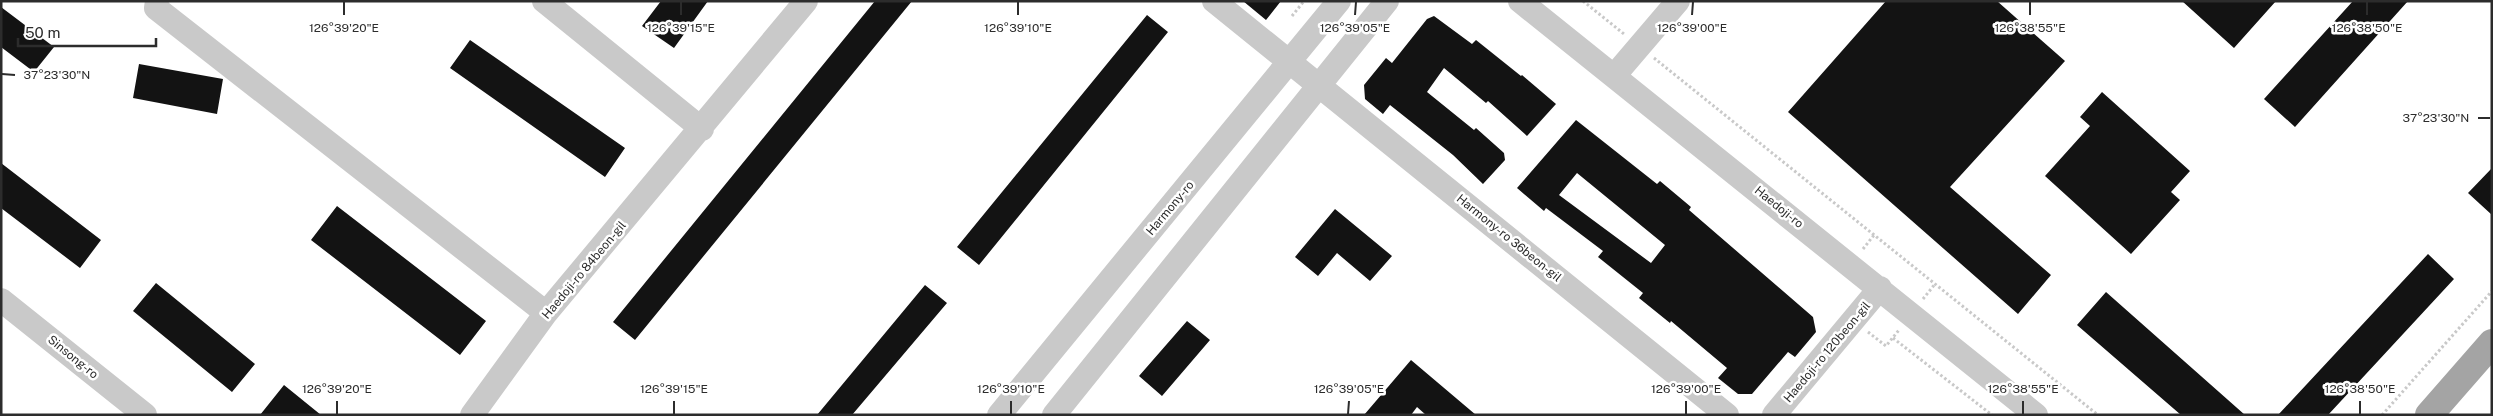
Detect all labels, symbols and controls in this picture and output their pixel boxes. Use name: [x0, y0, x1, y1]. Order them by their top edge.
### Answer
scale bar: [18, 15, 155, 47]
text: 126°39'20"E: [309, 21, 379, 35]
text: 126°39'15"E: [647, 21, 715, 35]
text: 126°39'10"E: [984, 21, 1052, 35]
text: 126°39'05"E: [1320, 21, 1390, 35]
text: 126°39'00"E: [1657, 21, 1727, 35]
text: 126°38'55"E: [1994, 21, 2066, 35]
text: 126°38'50"E: [2332, 21, 2402, 35]
text: 50 m: [25, 24, 60, 41]
text: 37°23'30"N: [24, 68, 90, 82]
text: 37°23'30"N: [2403, 111, 2469, 125]
street label: Harmony-ro: [1143, 178, 1197, 238]
street label: Haedoji-ro: [1752, 183, 1806, 231]
street label: Harmony-ro 36beon-gil: [1454, 191, 1564, 285]
street label: Haedoji-ro 84beon-gil: [539, 218, 629, 322]
street label: Haedoji-ro 120beon-gil: [1781, 299, 1873, 405]
street label: Sinsong-ro: [45, 332, 101, 382]
text: 126°39'20"E: [302, 382, 372, 396]
text: 126°39'15"E: [640, 382, 708, 396]
text: 126°39'10"E: [977, 382, 1045, 396]
text: 126°39'05"E: [1314, 382, 1384, 396]
text: 126°39'00"E: [1651, 382, 1721, 396]
text: 126°38'55"E: [1987, 382, 2059, 396]
text: 126°38'50"E: [2325, 382, 2395, 396]

